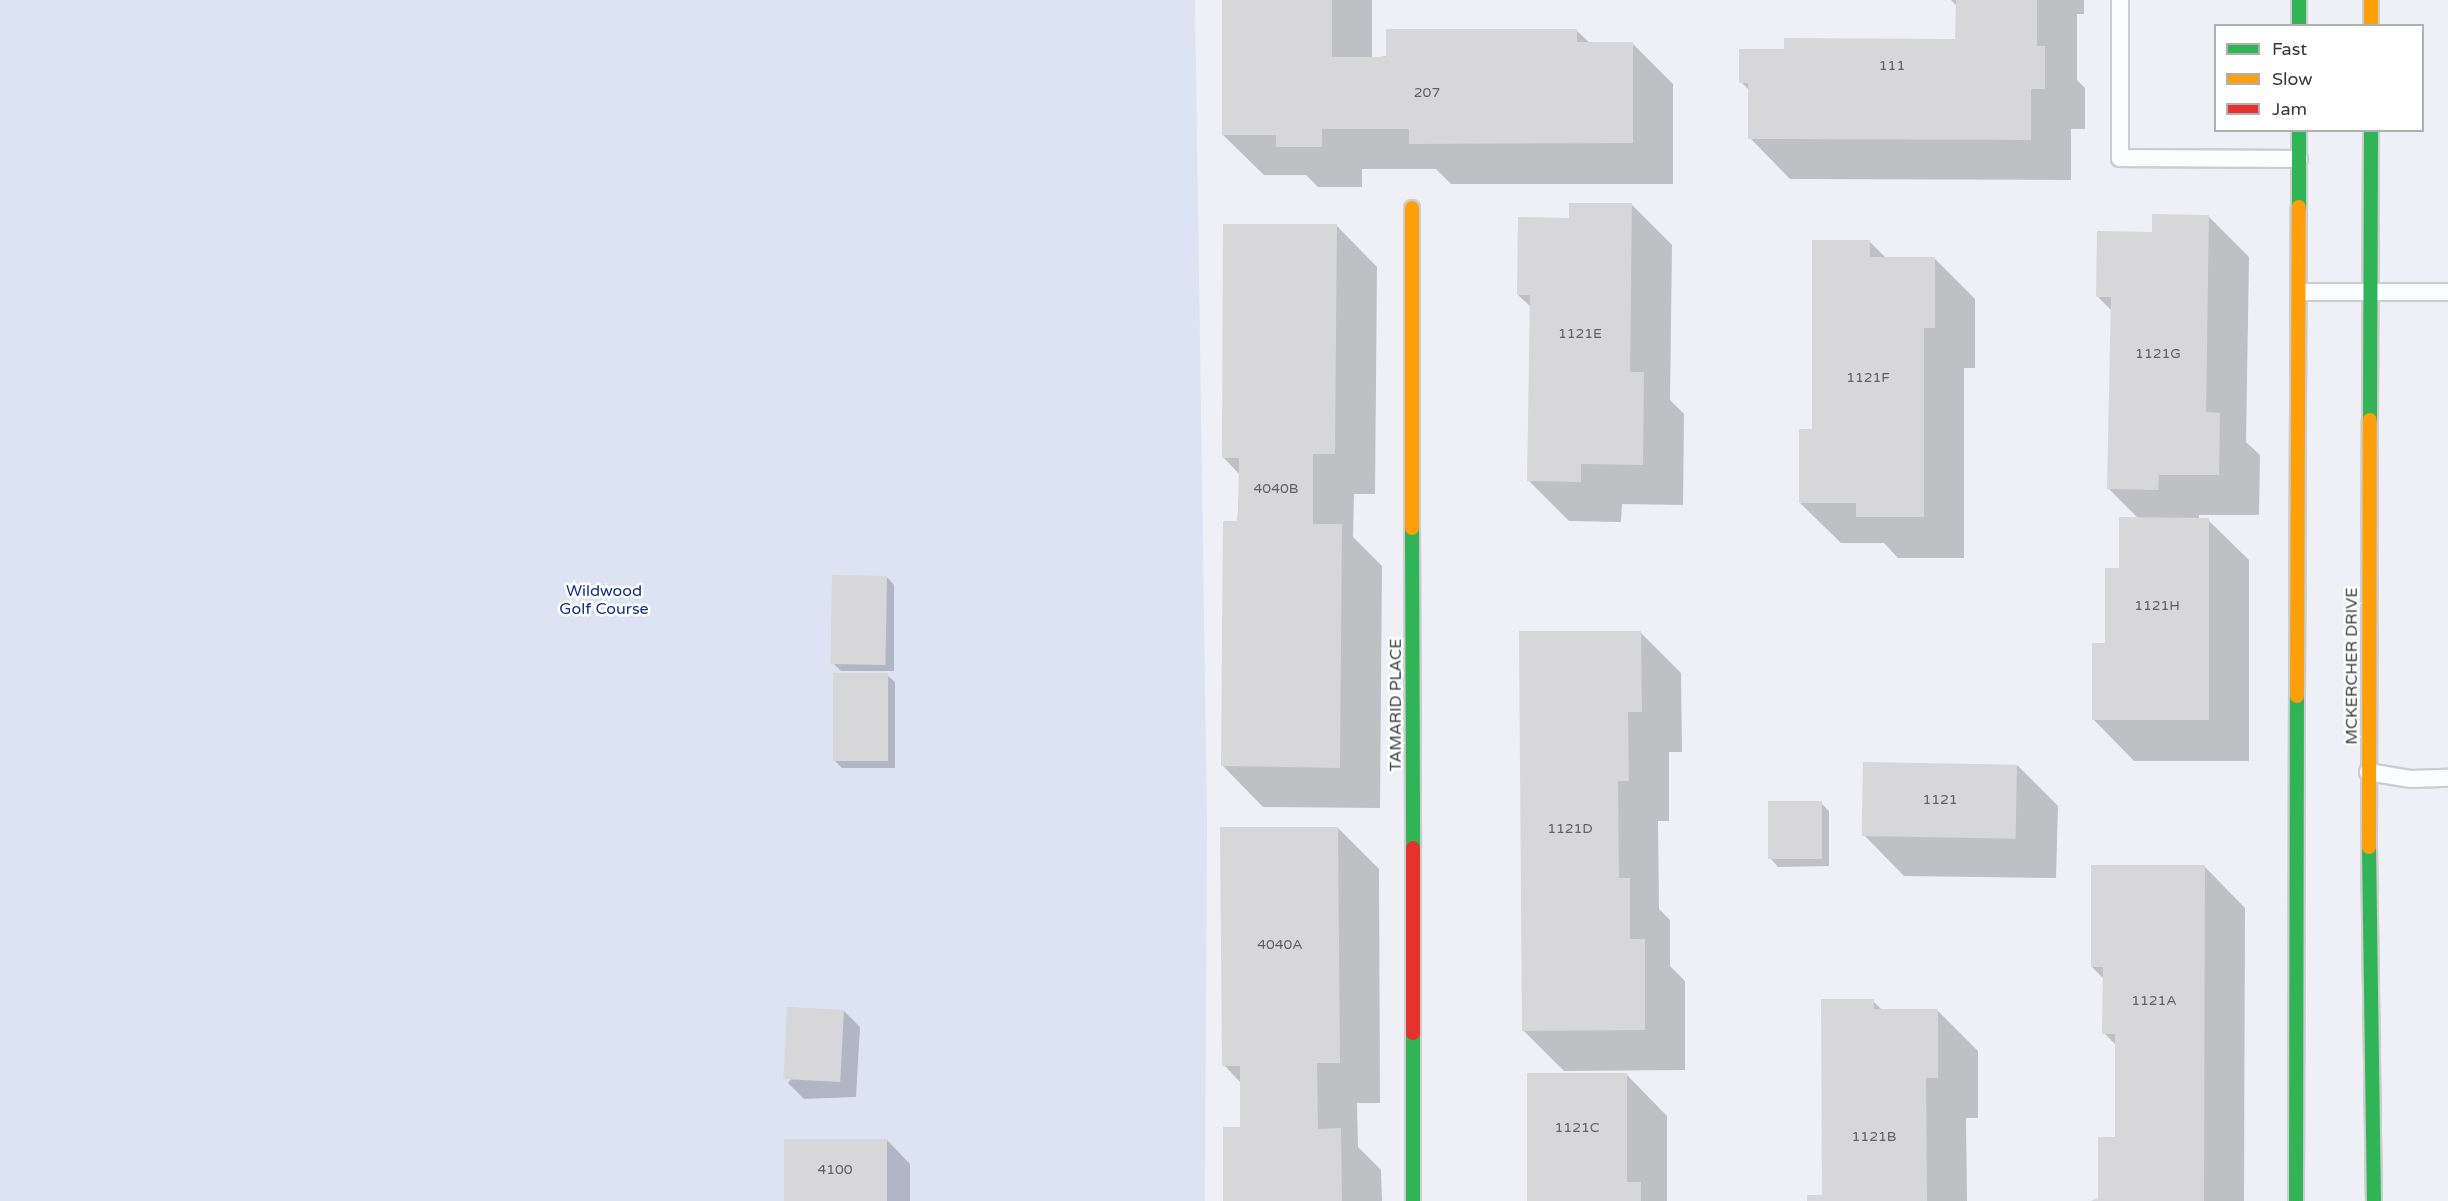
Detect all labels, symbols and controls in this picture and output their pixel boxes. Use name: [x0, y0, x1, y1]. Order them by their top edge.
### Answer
legend: [2214, 24, 2424, 132]
text: Fast: [2272, 38, 2307, 60]
house number: 111: [1879, 58, 1905, 74]
text: Slow: [2272, 68, 2313, 90]
house number: 207: [1414, 85, 1440, 101]
text: Jam: [2272, 98, 2307, 120]
house number: 1121E: [1558, 326, 1602, 342]
house number: 1121G: [2135, 346, 2181, 362]
house number: 1121F: [1846, 370, 1890, 386]
house number: 4040B: [1254, 481, 1298, 497]
park label: Wildwood Golf Course: [559, 581, 649, 619]
street label: MCKERCHER DRIVE: [2342, 587, 2362, 745]
house number: 1121H: [2134, 598, 2180, 614]
street label: TAMARID PLACE: [1386, 639, 1406, 771]
house number: 1121: [1922, 792, 1958, 808]
house number: 1121D: [1547, 821, 1593, 837]
house number: 4040A: [1257, 937, 1303, 953]
house number: 1121A: [2131, 993, 2177, 1009]
house number: 1121C: [1555, 1120, 1599, 1136]
house number: 1121B: [1852, 1129, 1896, 1145]
house number: 4100: [817, 1162, 853, 1178]

